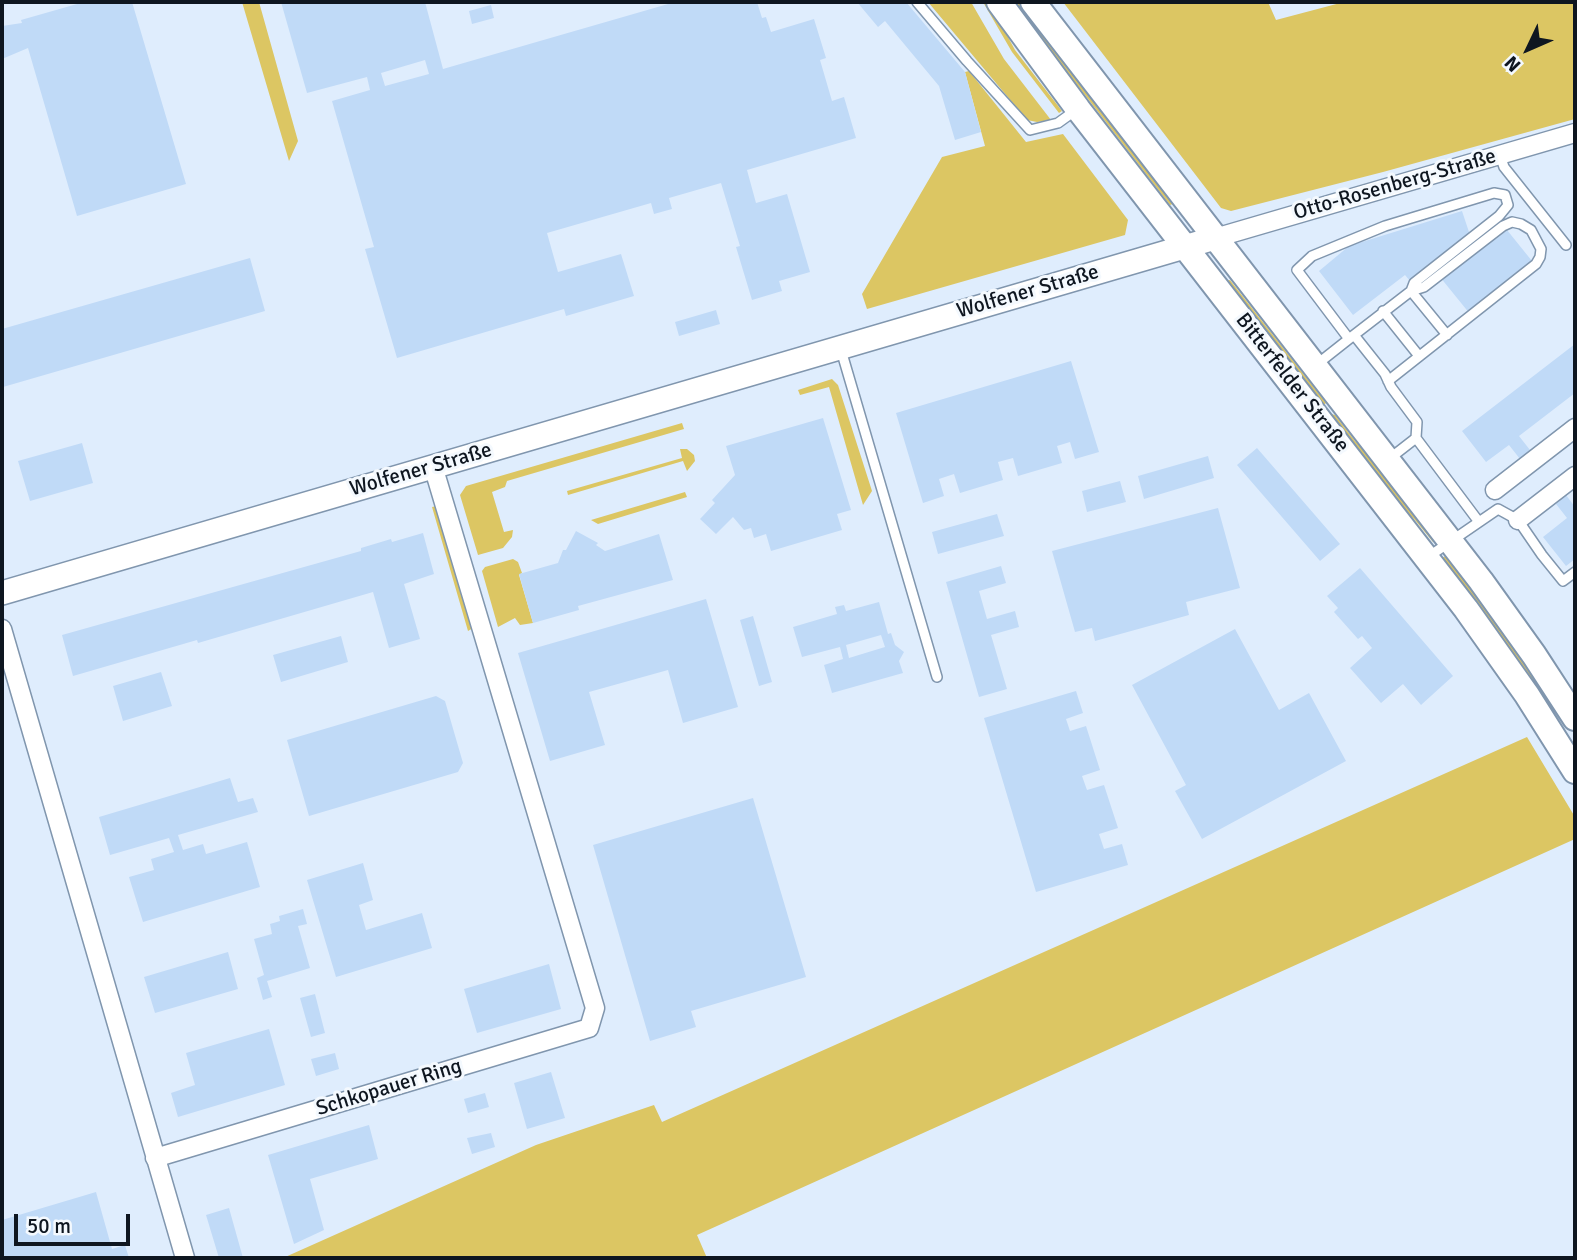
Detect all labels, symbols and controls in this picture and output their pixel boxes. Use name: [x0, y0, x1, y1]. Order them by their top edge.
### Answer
north arrow: [1493, 14, 1563, 84]
text: N: [1500, 50, 1526, 77]
street label: Otto-Rosenberg-Straße: [1291, 144, 1499, 226]
street label: Wolfener Straße: [954, 260, 1102, 324]
street label: Bitterfelder Straße: [1230, 308, 1354, 458]
street label: Wolfener Straße: [347, 438, 495, 502]
street label: Schkopauer Ring: [313, 1054, 465, 1122]
scale bar: [18, 1200, 133, 1244]
text: 50 m: [27, 1213, 71, 1239]

